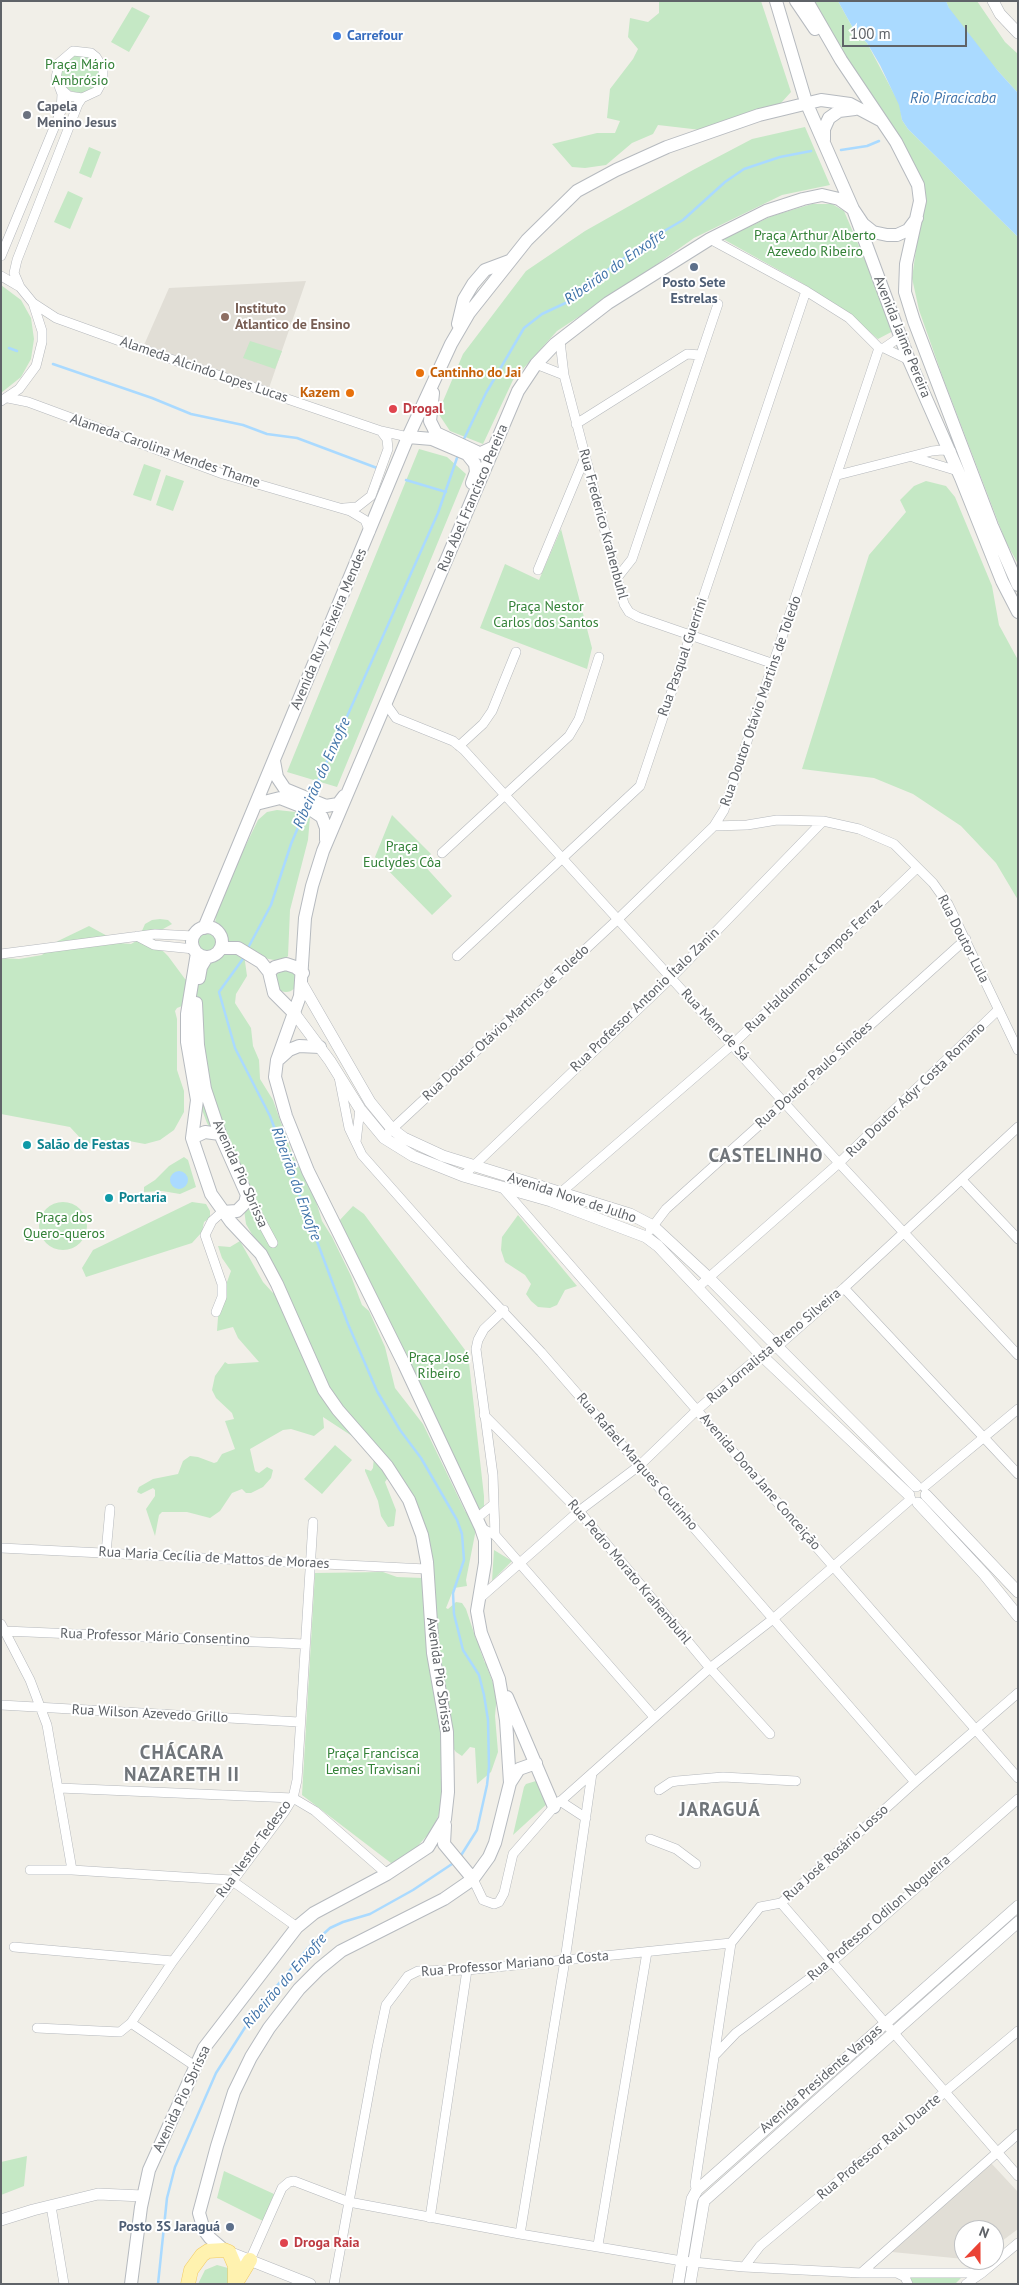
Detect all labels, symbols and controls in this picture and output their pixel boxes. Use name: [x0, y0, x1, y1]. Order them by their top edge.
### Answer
scale bar: [844, 15, 969, 47]
text: 100 m: [850, 24, 891, 43]
place label: Carrefour: [347, 28, 403, 44]
marker: Carrefour: [331, 30, 343, 42]
park label: Praça Mário Ambrósio: [45, 57, 115, 90]
water label: Rio Piracicaba: [910, 90, 996, 108]
place label: Capela Menino Jesus: [37, 99, 117, 132]
marker: Capela Menino Jesus: [21, 109, 33, 121]
water label: Ribeirão do Enxofre: [561, 225, 669, 309]
park label: Praça Arthur Alberto Azevedo Ribeiro: [754, 228, 876, 260]
marker: Posto Sete Estrelas: [688, 261, 700, 273]
street label: Avenida Jaime Pereira: [870, 274, 934, 400]
place label: Posto Sete Estrelas: [662, 275, 726, 308]
place label: Instituto Atlantico de Ensino: [235, 301, 350, 334]
marker: Instituto Atlantico de Ensino: [219, 311, 231, 323]
street label: Alameda Alcindo Lopes Lucas: [118, 333, 290, 407]
place label: Cantinho do Jai: [430, 365, 521, 381]
marker: Cantinho do Jai: [414, 367, 426, 379]
place label: Kazem: [300, 385, 340, 401]
marker: Kazem: [344, 387, 356, 399]
place label: Drogal: [403, 401, 443, 417]
marker: Drogal: [387, 403, 399, 415]
street label: Alameda Carolina Mendes Thame: [68, 410, 262, 492]
street label: Rua Abel Francisco Pereira: [434, 422, 512, 574]
street label: Rua Frederico Krahenbuhl: [575, 447, 631, 601]
street label: Avenida Ruy Teixeira Mendes: [287, 546, 371, 712]
street label: Rua Doutor Otávio Martins de Toledo: [717, 594, 805, 808]
street label: Rua Pasqual Guerrini: [655, 595, 711, 719]
park label: Praça Nestor Carlos dos Santos: [493, 599, 599, 632]
water label: Ribeirão do Enxofre: [289, 715, 355, 831]
park label: Praça Euclydes Côa: [363, 839, 441, 872]
street label: Rua Doutor Lula: [934, 892, 992, 986]
street label: Rua Haldumont Campos Ferraz: [742, 896, 886, 1036]
street label: Rua Professor Antonio Ítalo Zanin: [567, 924, 723, 1076]
street label: Rua Doutor Otávio Martins de Toledo: [419, 941, 593, 1105]
street label: Rua Mem de Sá: [677, 985, 753, 1065]
street label: Rua Doutor Paulo Simões: [752, 1018, 876, 1132]
street label: Rua Doutor Adyr Costa Romano: [843, 1019, 989, 1161]
street label: Avenida Pio Sbrissa: [209, 1118, 271, 1230]
water label: Ribeirão do Enxofre: [267, 1125, 325, 1243]
place label: Salão de Festas: [37, 1137, 130, 1153]
marker: Salão de Festas: [21, 1139, 33, 1151]
district label: CASTELINHO: [707, 1146, 825, 1168]
street label: Avenida Nove de Julho: [505, 1169, 639, 1227]
place label: Portaria: [119, 1190, 167, 1206]
marker: Portaria: [103, 1192, 115, 1204]
park label: Praça dos Quero-queros: [23, 1210, 105, 1242]
street label: Rua Jornalista Breno Silveira: [704, 1285, 844, 1407]
park label: Praça José Ribeiro: [409, 1350, 469, 1382]
street label: Rua Rafael Marques Coutinho: [573, 1390, 701, 1534]
street label: Avenida Dona Jane Conceição: [696, 1410, 824, 1554]
street label: Rua Pedro Morato Krahembuhl: [564, 1496, 694, 1648]
street label: Rua Maria Cecília de Mattos de Moraes: [98, 1544, 330, 1572]
street label: Avenida Pio Sbrissa: [423, 1616, 455, 1734]
street label: Rua Professor Mário Consentino: [60, 1625, 250, 1649]
street label: Rua Wilson Azevedo Grillo: [71, 1702, 229, 1726]
district label: CHÁCARA NAZARETH II: [123, 1743, 241, 1787]
park label: Praça Francisca Lemes Travisani: [326, 1746, 420, 1778]
street label: Rua Nestor Tedesco: [213, 1797, 295, 1901]
district label: JARAGUÁ: [678, 1800, 762, 1822]
street label: Rua José Rosário Losso: [780, 1801, 892, 1905]
street label: Rua Professor Odilon Nogueira: [804, 1851, 954, 1985]
water label: Ribeirão do Enxofre: [239, 1930, 331, 2032]
street label: Rua Professor Mariano da Costa: [421, 1947, 609, 1981]
street label: Avenida Presidente Vargas: [756, 2021, 886, 2137]
street label: Avenida Pio Sbrissa: [150, 2043, 214, 2155]
street label: Rua Professor Raul Duarte: [814, 2090, 944, 2204]
place label: Posto 3S Jaraguá: [119, 2219, 220, 2235]
north arrow: [954, 2220, 1004, 2270]
marker: Posto 3S Jaraguá: [224, 2221, 236, 2233]
text: N: [977, 2222, 992, 2242]
place label: Droga Raia: [294, 2235, 360, 2251]
marker: Droga Raia: [278, 2237, 290, 2249]

